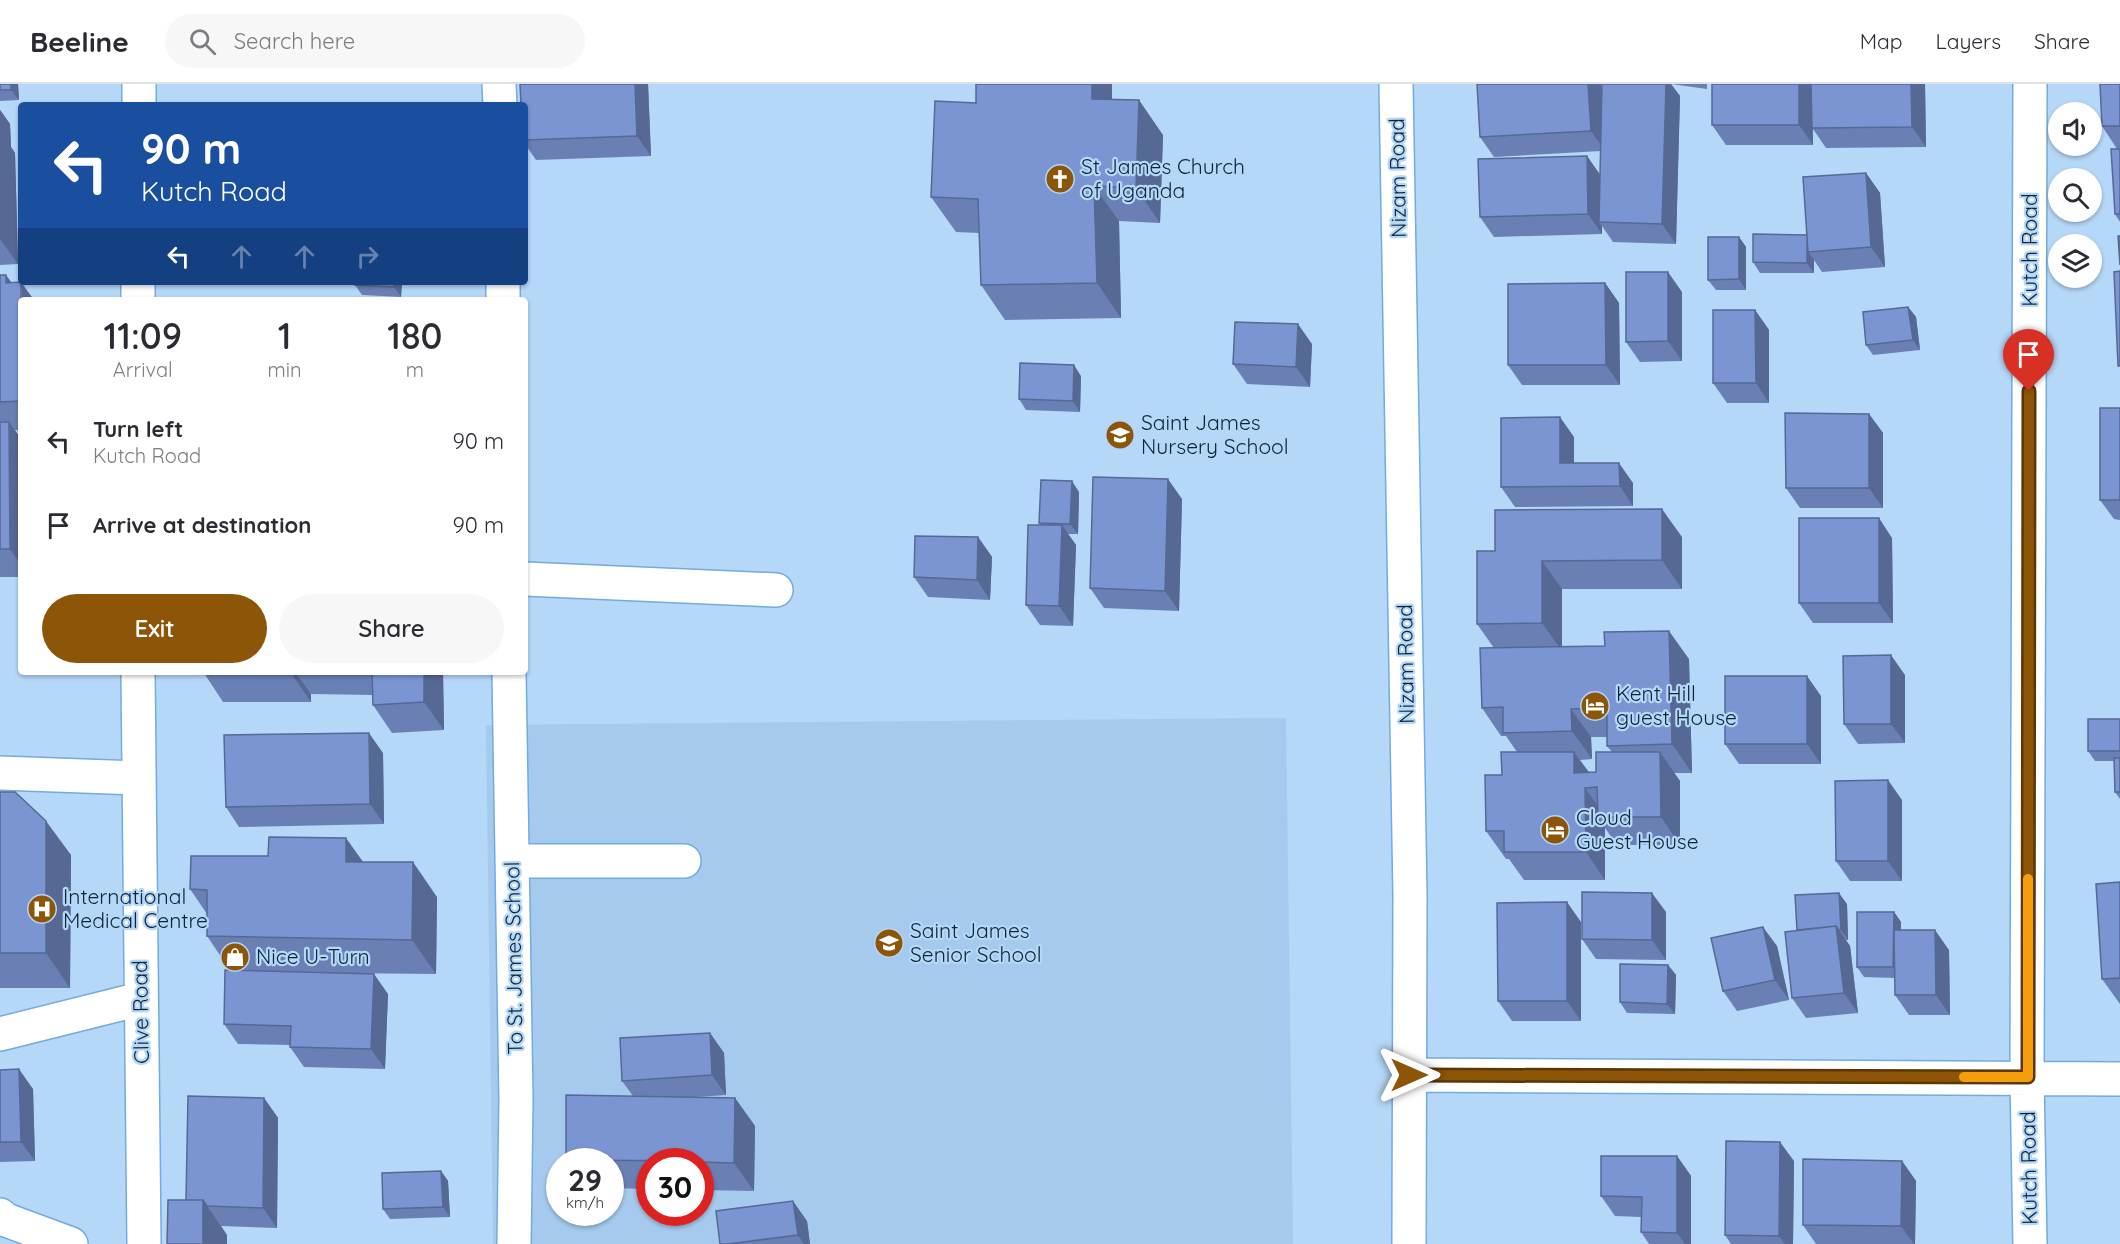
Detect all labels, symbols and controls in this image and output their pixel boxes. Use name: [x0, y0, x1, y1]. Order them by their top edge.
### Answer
search box: [165, 14, 585, 68]
text: Beeline: [30, 24, 129, 59]
icon: search: [186, 25, 219, 58]
text: Search here: [234, 27, 355, 55]
text: Map: [1860, 28, 1903, 54]
text: Layers: [1936, 28, 2001, 54]
text: Share: [2034, 28, 2090, 54]
map controls: [2048, 102, 2102, 288]
button: sound: [2048, 102, 2102, 156]
street label: Nizam Road: [1383, 118, 1411, 238]
text: 90 m: [141, 122, 241, 175]
icon: left: [42, 126, 120, 204]
place label: St James Church of Uganda: [1081, 153, 1245, 203]
church icon: St James Church of Uganda: [1044, 163, 1076, 195]
button: search: [2048, 168, 2102, 222]
text: Kutch Road: [141, 174, 287, 208]
street label: Kutch Road: [2016, 193, 2042, 307]
button: layers: [2048, 234, 2102, 288]
icon: left: [162, 240, 195, 273]
icon: ahead: [225, 240, 258, 273]
icon: ahead: [288, 240, 321, 273]
icon: right: [351, 240, 384, 273]
text: 11:09: [104, 313, 182, 358]
text: 1: [278, 313, 292, 358]
text: 180: [387, 313, 442, 358]
pin: [2003, 329, 2054, 391]
icon: arrive: [2012, 338, 2045, 371]
text: Arrival: [113, 357, 173, 382]
text: min: [268, 357, 302, 382]
text: m: [406, 357, 424, 382]
place label: Saint James Nursery School: [1141, 409, 1289, 459]
text: Turn left: [93, 415, 183, 443]
school or university icon: Saint James Nursery School: [1104, 419, 1136, 451]
icon: left: [42, 425, 75, 458]
text: 90 m: [453, 427, 504, 455]
text: Kutch Road: [93, 443, 201, 468]
icon: arrive: [42, 509, 75, 542]
text: Arrive at destination: [93, 511, 311, 539]
text: 90 m: [453, 511, 504, 539]
button: Exit: [42, 594, 267, 663]
button: Share: [279, 594, 504, 663]
street label: Nizam Road: [1391, 604, 1419, 724]
place label: Kent Hill guest House: [1616, 680, 1737, 730]
hotel icon: Kent Hill guest House: [1579, 690, 1611, 722]
place label: Cloud Guest House: [1576, 804, 1699, 854]
hotel icon: Cloud Guest House: [1539, 814, 1571, 846]
street label: To St. James School: [498, 861, 528, 1055]
place label: International Medical Centre: [63, 883, 208, 933]
hospital icon: International Medical Centre: [26, 893, 58, 925]
place label: Saint James Senior School: [910, 917, 1042, 967]
school or university icon: Saint James Senior School: [873, 927, 905, 959]
shop icon: Nice U-Turn: [219, 941, 251, 973]
place label: Nice U-Turn: [256, 943, 370, 969]
street label: Clive Road: [126, 960, 154, 1064]
position arrow: [1377, 1043, 1441, 1107]
street label: Kutch Road: [2014, 1111, 2042, 1225]
speed limit sign: 30: [636, 1148, 714, 1226]
text: 29: [568, 1161, 602, 1199]
text: km/h: [566, 1193, 604, 1212]

